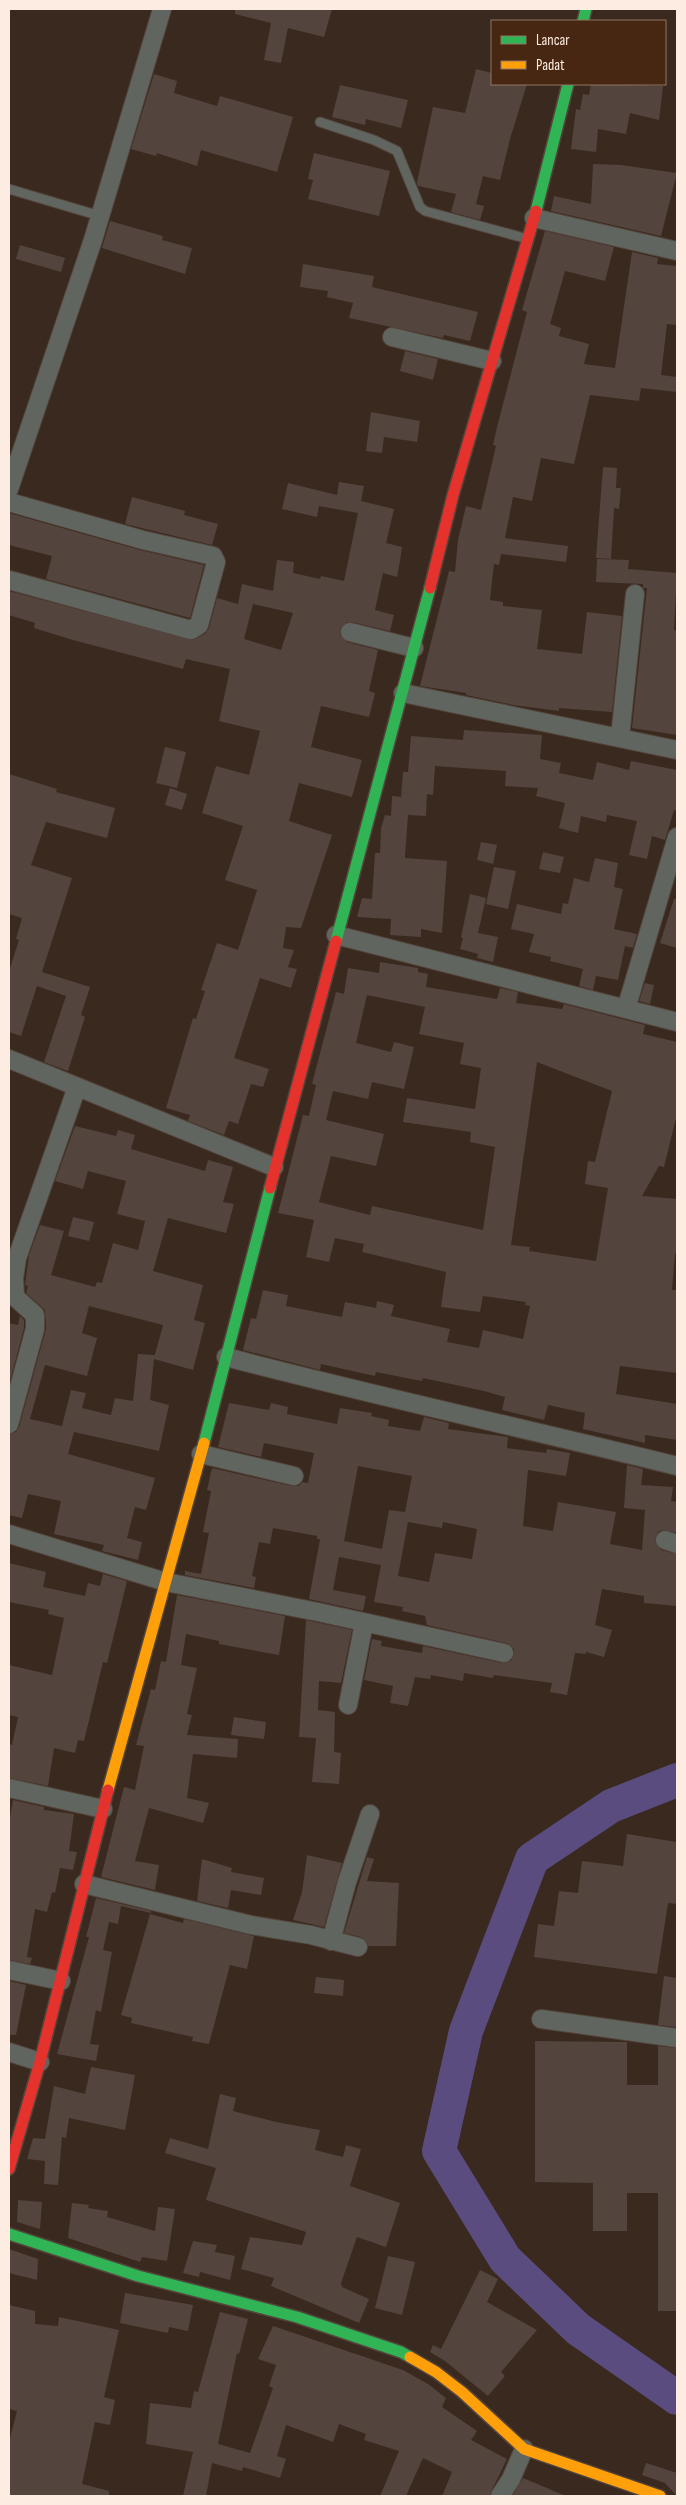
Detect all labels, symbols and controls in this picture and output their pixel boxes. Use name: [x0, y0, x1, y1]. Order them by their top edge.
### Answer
legend: [491, 20, 666, 85]
text: Lancar: [536, 31, 570, 50]
text: Padat: [536, 56, 565, 75]

